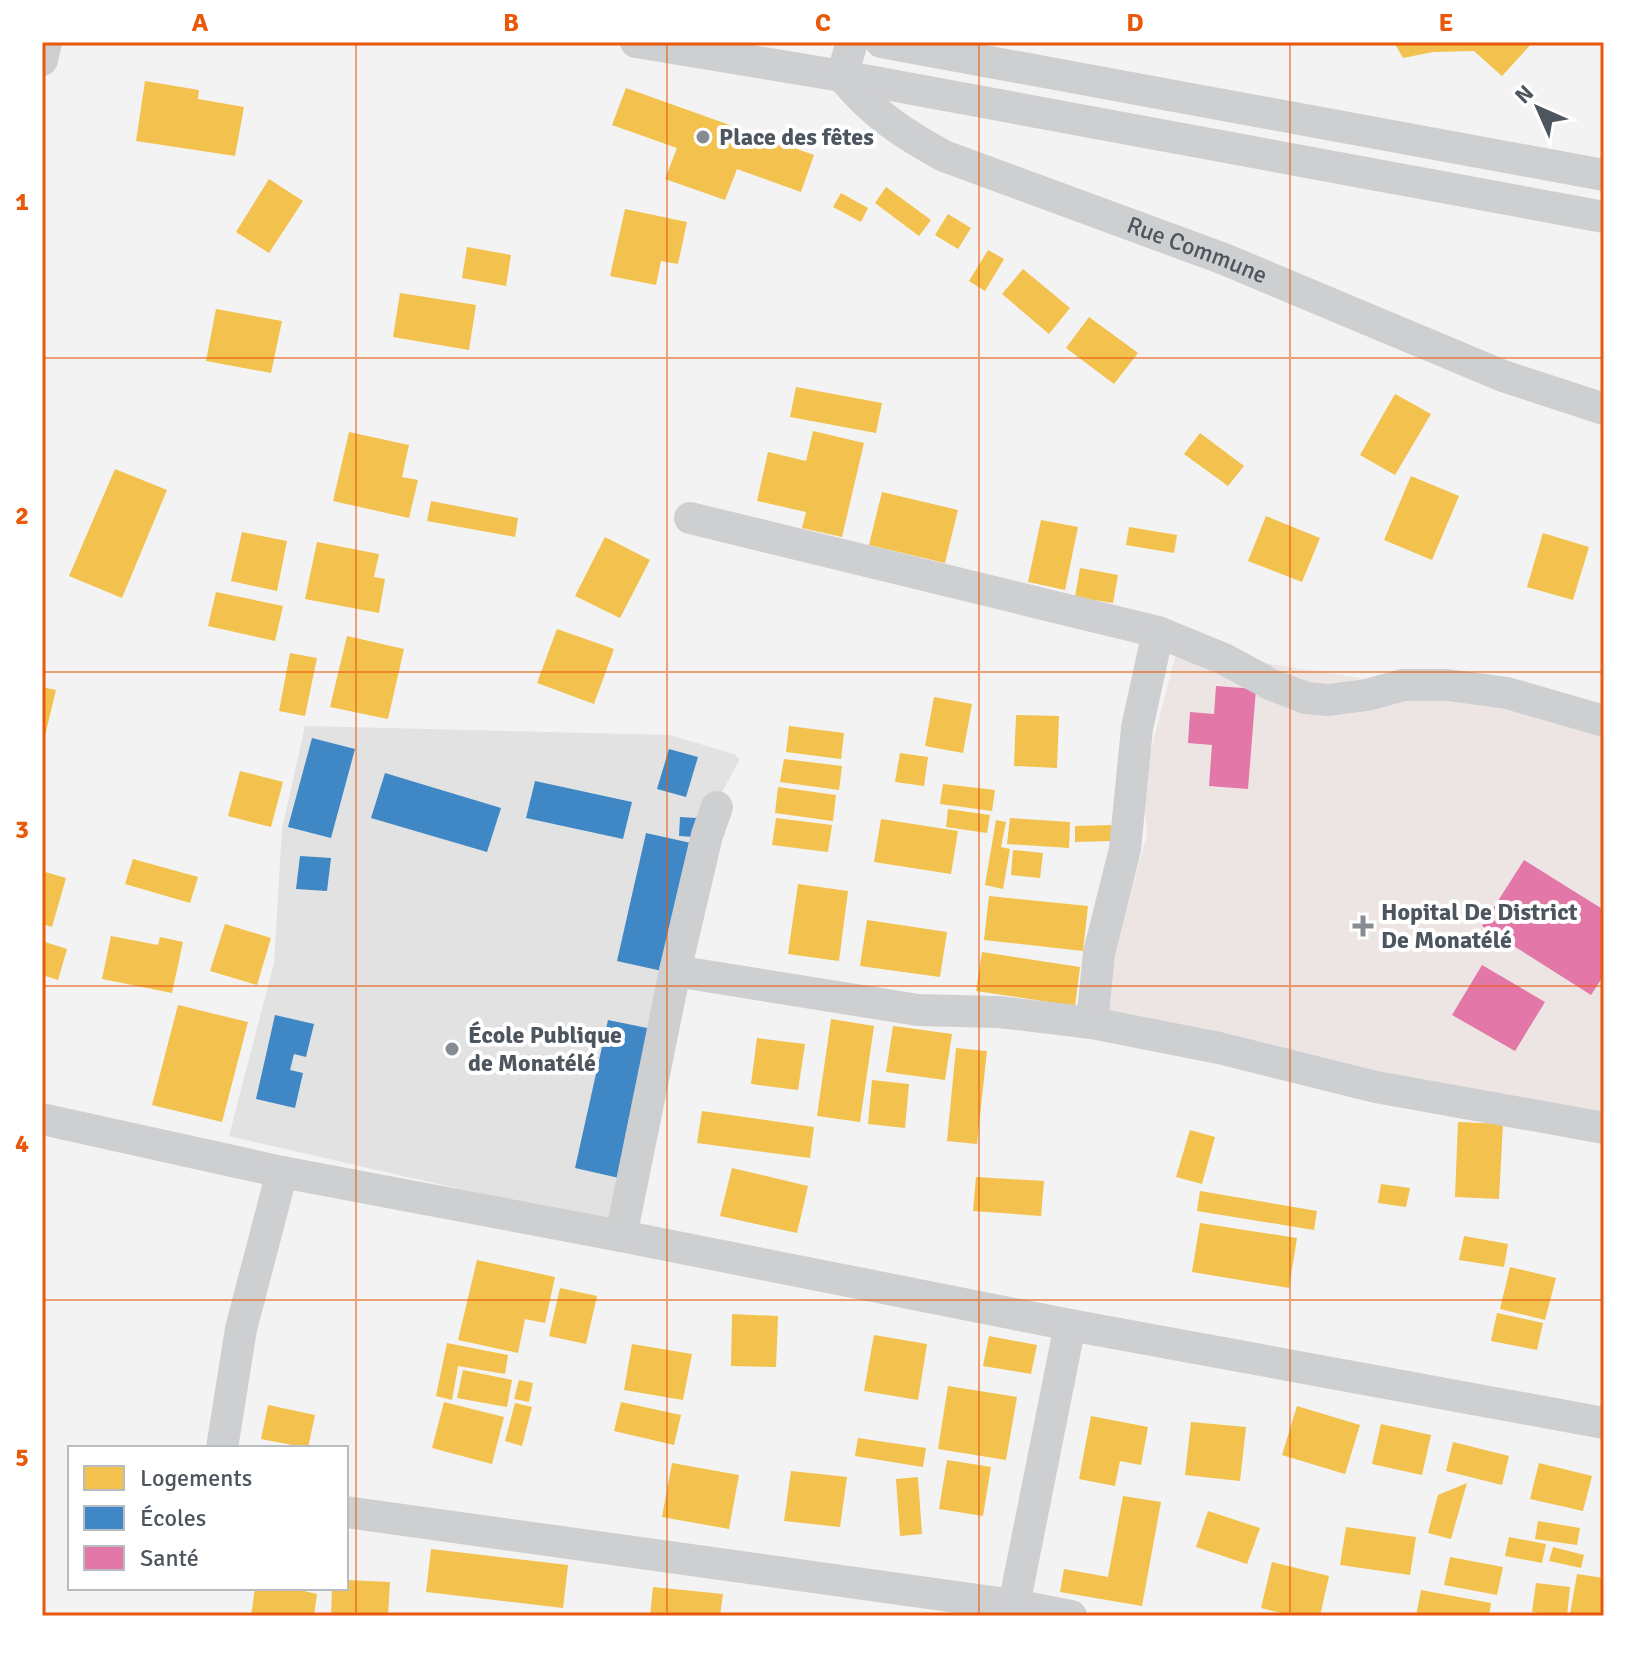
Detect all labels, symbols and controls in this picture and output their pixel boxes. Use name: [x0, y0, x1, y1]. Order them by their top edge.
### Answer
text: A: [192, 7, 209, 39]
text: B: [503, 7, 519, 39]
text: C: [815, 7, 831, 39]
text: D: [1126, 7, 1144, 39]
text: E: [1439, 7, 1453, 39]
north arrow: [1498, 68, 1578, 148]
text: N: [1509, 79, 1539, 109]
place label: Place des fêtes: [719, 122, 874, 152]
marker: Place des fêtes: [694, 128, 712, 146]
text: 1: [15, 186, 29, 218]
street label: Rue Commune: [1123, 210, 1272, 290]
text: 2: [15, 500, 29, 532]
text: 3: [15, 814, 29, 846]
place label: Hopital De District De Monatélé: [1381, 897, 1578, 955]
marker: Hopital De District De Monatélé: [1352, 915, 1374, 937]
place label: École Publique de Monatélé: [468, 1020, 622, 1078]
marker: École Publique de Monatélé: [443, 1040, 461, 1058]
text: 4: [15, 1128, 29, 1160]
text: 5: [15, 1442, 29, 1474]
legend: [68, 1446, 348, 1590]
text: Logements: [140, 1463, 252, 1493]
text: Écoles: [140, 1503, 206, 1533]
text: Santé: [140, 1543, 199, 1573]

